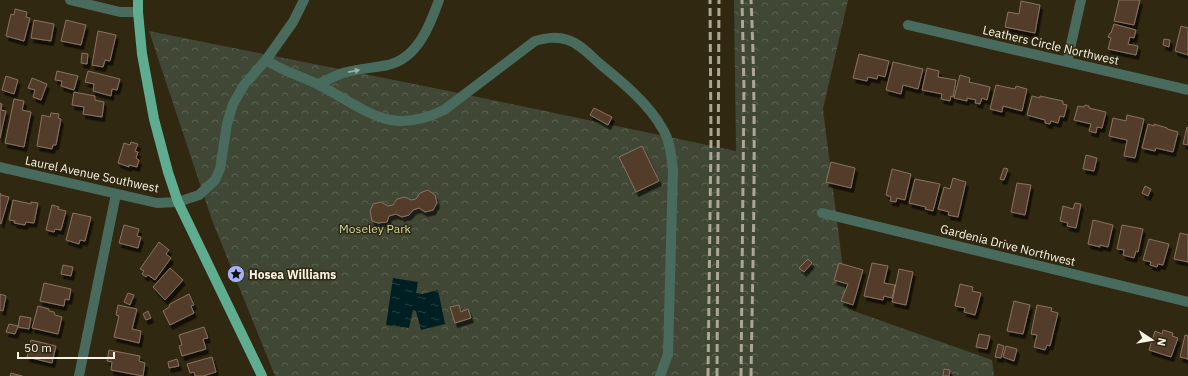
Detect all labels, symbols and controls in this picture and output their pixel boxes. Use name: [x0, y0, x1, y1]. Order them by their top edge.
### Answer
street label: Leathers Circle Northwest: [981, 22, 1121, 68]
one-way arrow: [348, 68, 360, 74]
street label: Laurel Avenue Southwest: [24, 152, 160, 196]
park label: Moseley Park: [339, 221, 412, 236]
street label: Gardenia Drive Northwest: [939, 221, 1077, 269]
place icon: Hosea Williams: [226, 264, 246, 284]
place label: Hosea Williams: [249, 267, 336, 282]
north arrow: [1132, 320, 1172, 360]
scale bar: [18, 334, 114, 360]
text: N: [1154, 337, 1169, 347]
text: 50 m: [24, 340, 52, 355]

